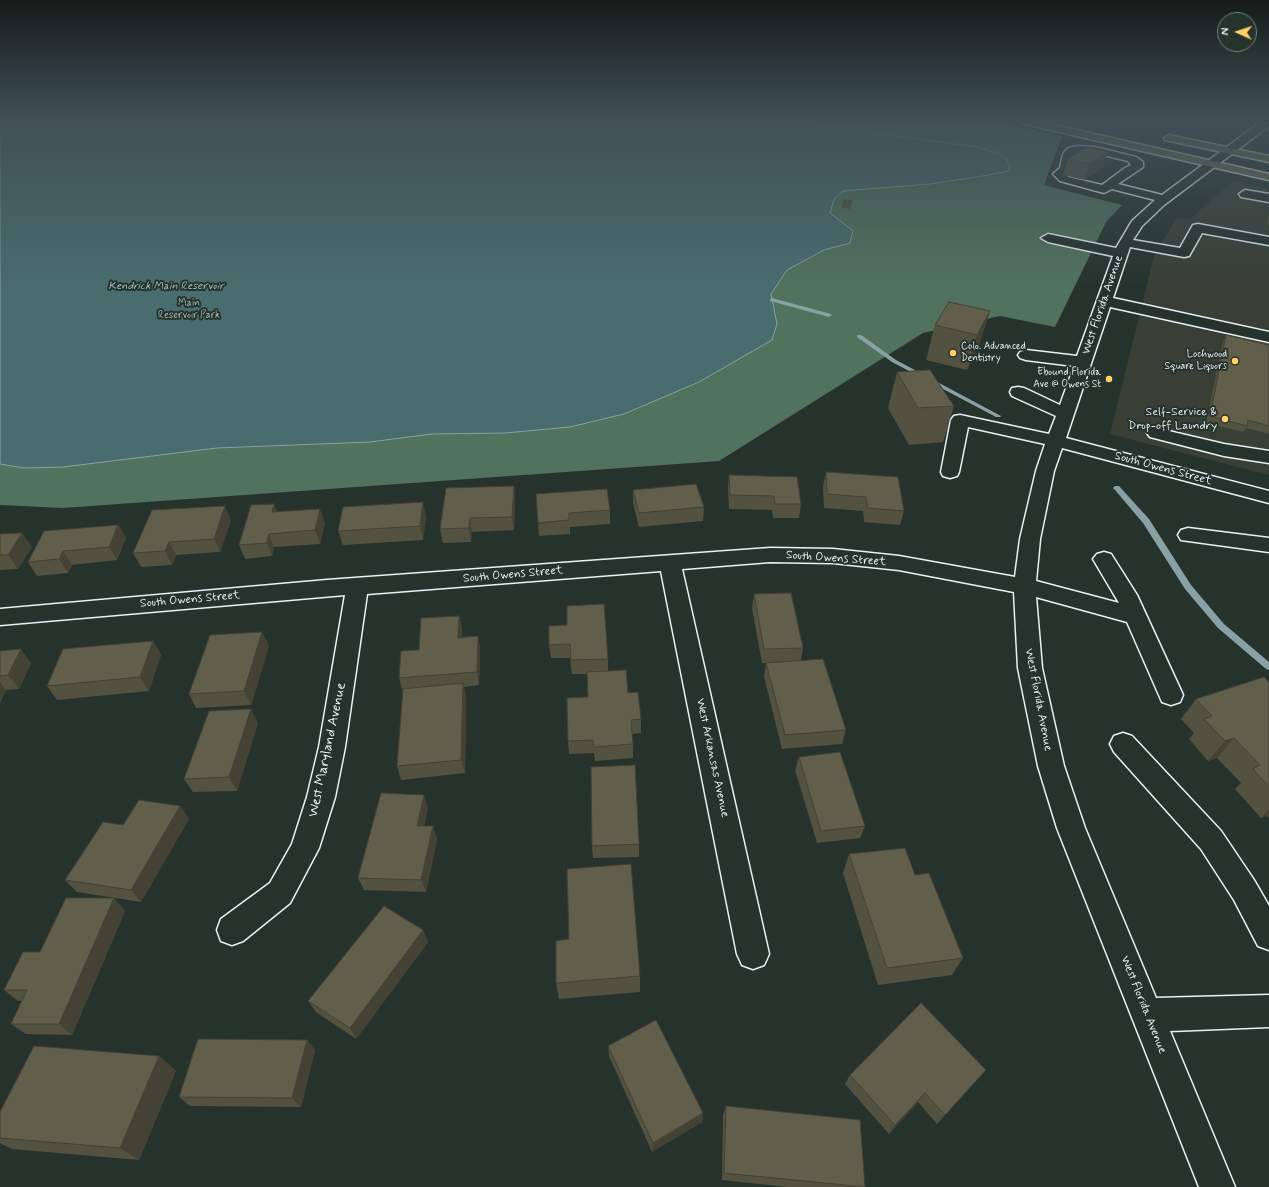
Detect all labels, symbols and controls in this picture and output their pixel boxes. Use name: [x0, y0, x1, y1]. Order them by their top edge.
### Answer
north arrow: [1217, 12, 1257, 52]
text: N: [1219, 27, 1233, 35]
street label: West Florida Avenue: [1079, 253, 1127, 357]
water label: Kendrick Main Reservoir: [108, 280, 224, 294]
park label: Main Reservoir Park: [158, 298, 220, 322]
place label: Colo. Advanced Dentistry: [961, 341, 1026, 364]
marker: Colo. Advanced Dentistry: [948, 348, 958, 358]
place label: Lochwood Square Liquors: [1165, 349, 1227, 372]
marker: Lochwood Square Liquors: [1230, 356, 1240, 366]
place label: Ebound Florida Ave @ Owens St: [1033, 367, 1101, 390]
marker: Ebound Florida Ave @ Owens St: [1104, 374, 1114, 384]
place label: Self-Service & Drop-off Laundry: [1128, 405, 1217, 433]
marker: Self-Service & Drop-off Laundry: [1220, 414, 1230, 424]
street label: South Owens Street: [1113, 449, 1213, 489]
street label: South Owens Street: [786, 548, 886, 570]
street label: South Owens Street: [462, 563, 564, 587]
street label: South Owens Street: [139, 588, 241, 612]
street label: West Florida Avenue: [1021, 647, 1055, 753]
street label: West Maryland Avenue: [306, 681, 350, 819]
street label: West Arkansas Avenue: [692, 697, 732, 819]
street label: West Florida Avenue: [1117, 954, 1169, 1056]

